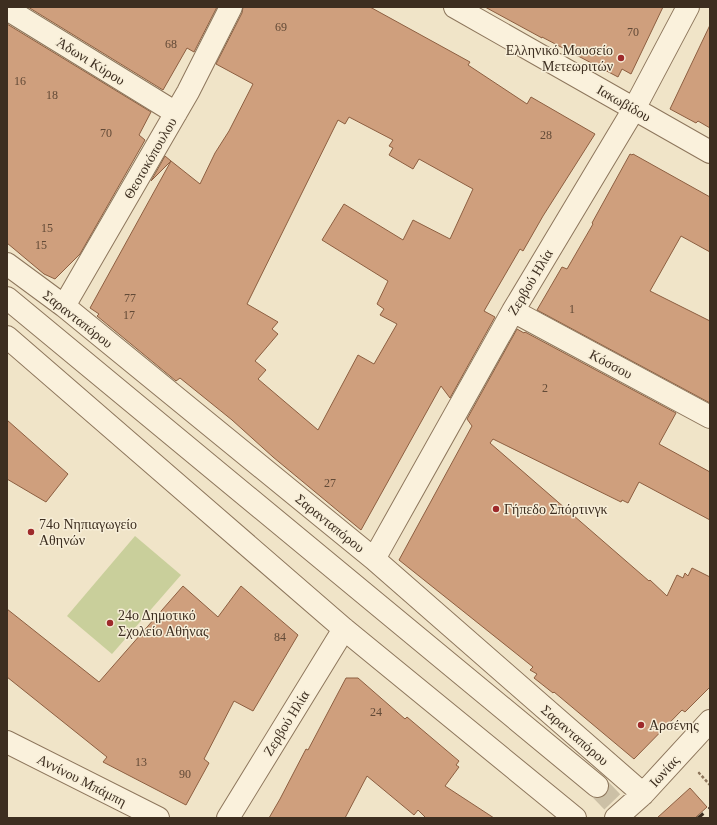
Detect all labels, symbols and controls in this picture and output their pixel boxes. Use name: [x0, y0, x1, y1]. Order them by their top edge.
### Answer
house number: 69: [275, 20, 287, 34]
house number: 70: [627, 25, 639, 39]
street label: Άδωνι Κύρου: [54, 35, 128, 88]
house number: 68: [165, 37, 177, 51]
place label: Ελληνικό Μουσείο Μετεωριτών: [506, 43, 613, 74]
marker: Ελληνικό Μουσείο Μετεωριτών: [616, 53, 626, 63]
house number: 16: [14, 74, 26, 88]
street label: Ιακωβίδου: [594, 82, 653, 125]
house number: 18: [46, 88, 58, 102]
street label: Θεοτοκόπουλου: [121, 115, 180, 201]
house number: 70: [100, 126, 112, 140]
house number: 28: [540, 128, 552, 142]
house number: 15: [41, 221, 53, 235]
house number: 15: [35, 238, 47, 252]
street label: Ζερβού Ηλία: [505, 246, 556, 318]
street label: Σαρανταπόρου: [40, 288, 115, 351]
house number: 77: [124, 291, 136, 305]
house number: 1: [569, 302, 575, 316]
house number: 17: [123, 308, 135, 322]
street label: Κόσσου: [587, 347, 635, 382]
house number: 2: [542, 381, 548, 395]
house number: 27: [324, 476, 336, 490]
street label: Σαρανταπόρου: [292, 491, 367, 556]
place label: Γήπεδο Σπόρτινγκ: [504, 502, 608, 517]
marker: Γήπεδο Σπόρτινγκ: [491, 504, 501, 514]
place label: 74ο Νηπιαγωγείο Αθηνών: [39, 517, 137, 548]
marker: 74ο Νηπιαγωγείο Αθηνών: [26, 527, 36, 537]
place label: 24ο Δημοτικό Σχολείο Αθήνας: [118, 608, 209, 639]
marker: 24ο Δημοτικό Σχολείο Αθήνας: [105, 618, 115, 628]
house number: 84: [274, 630, 286, 644]
street label: Ζερβού Ηλία: [260, 687, 313, 759]
street label: Σαρανταπόρου: [538, 702, 611, 769]
house number: 24: [370, 705, 382, 719]
place label: Αρσένης: [649, 718, 699, 733]
marker: Αρσένης: [636, 720, 646, 730]
street label: Αννίνου Μπάμπη: [35, 752, 129, 809]
street label: Ιωνίας: [646, 752, 683, 790]
house number: 13: [135, 755, 147, 769]
house number: 90: [179, 767, 191, 781]

